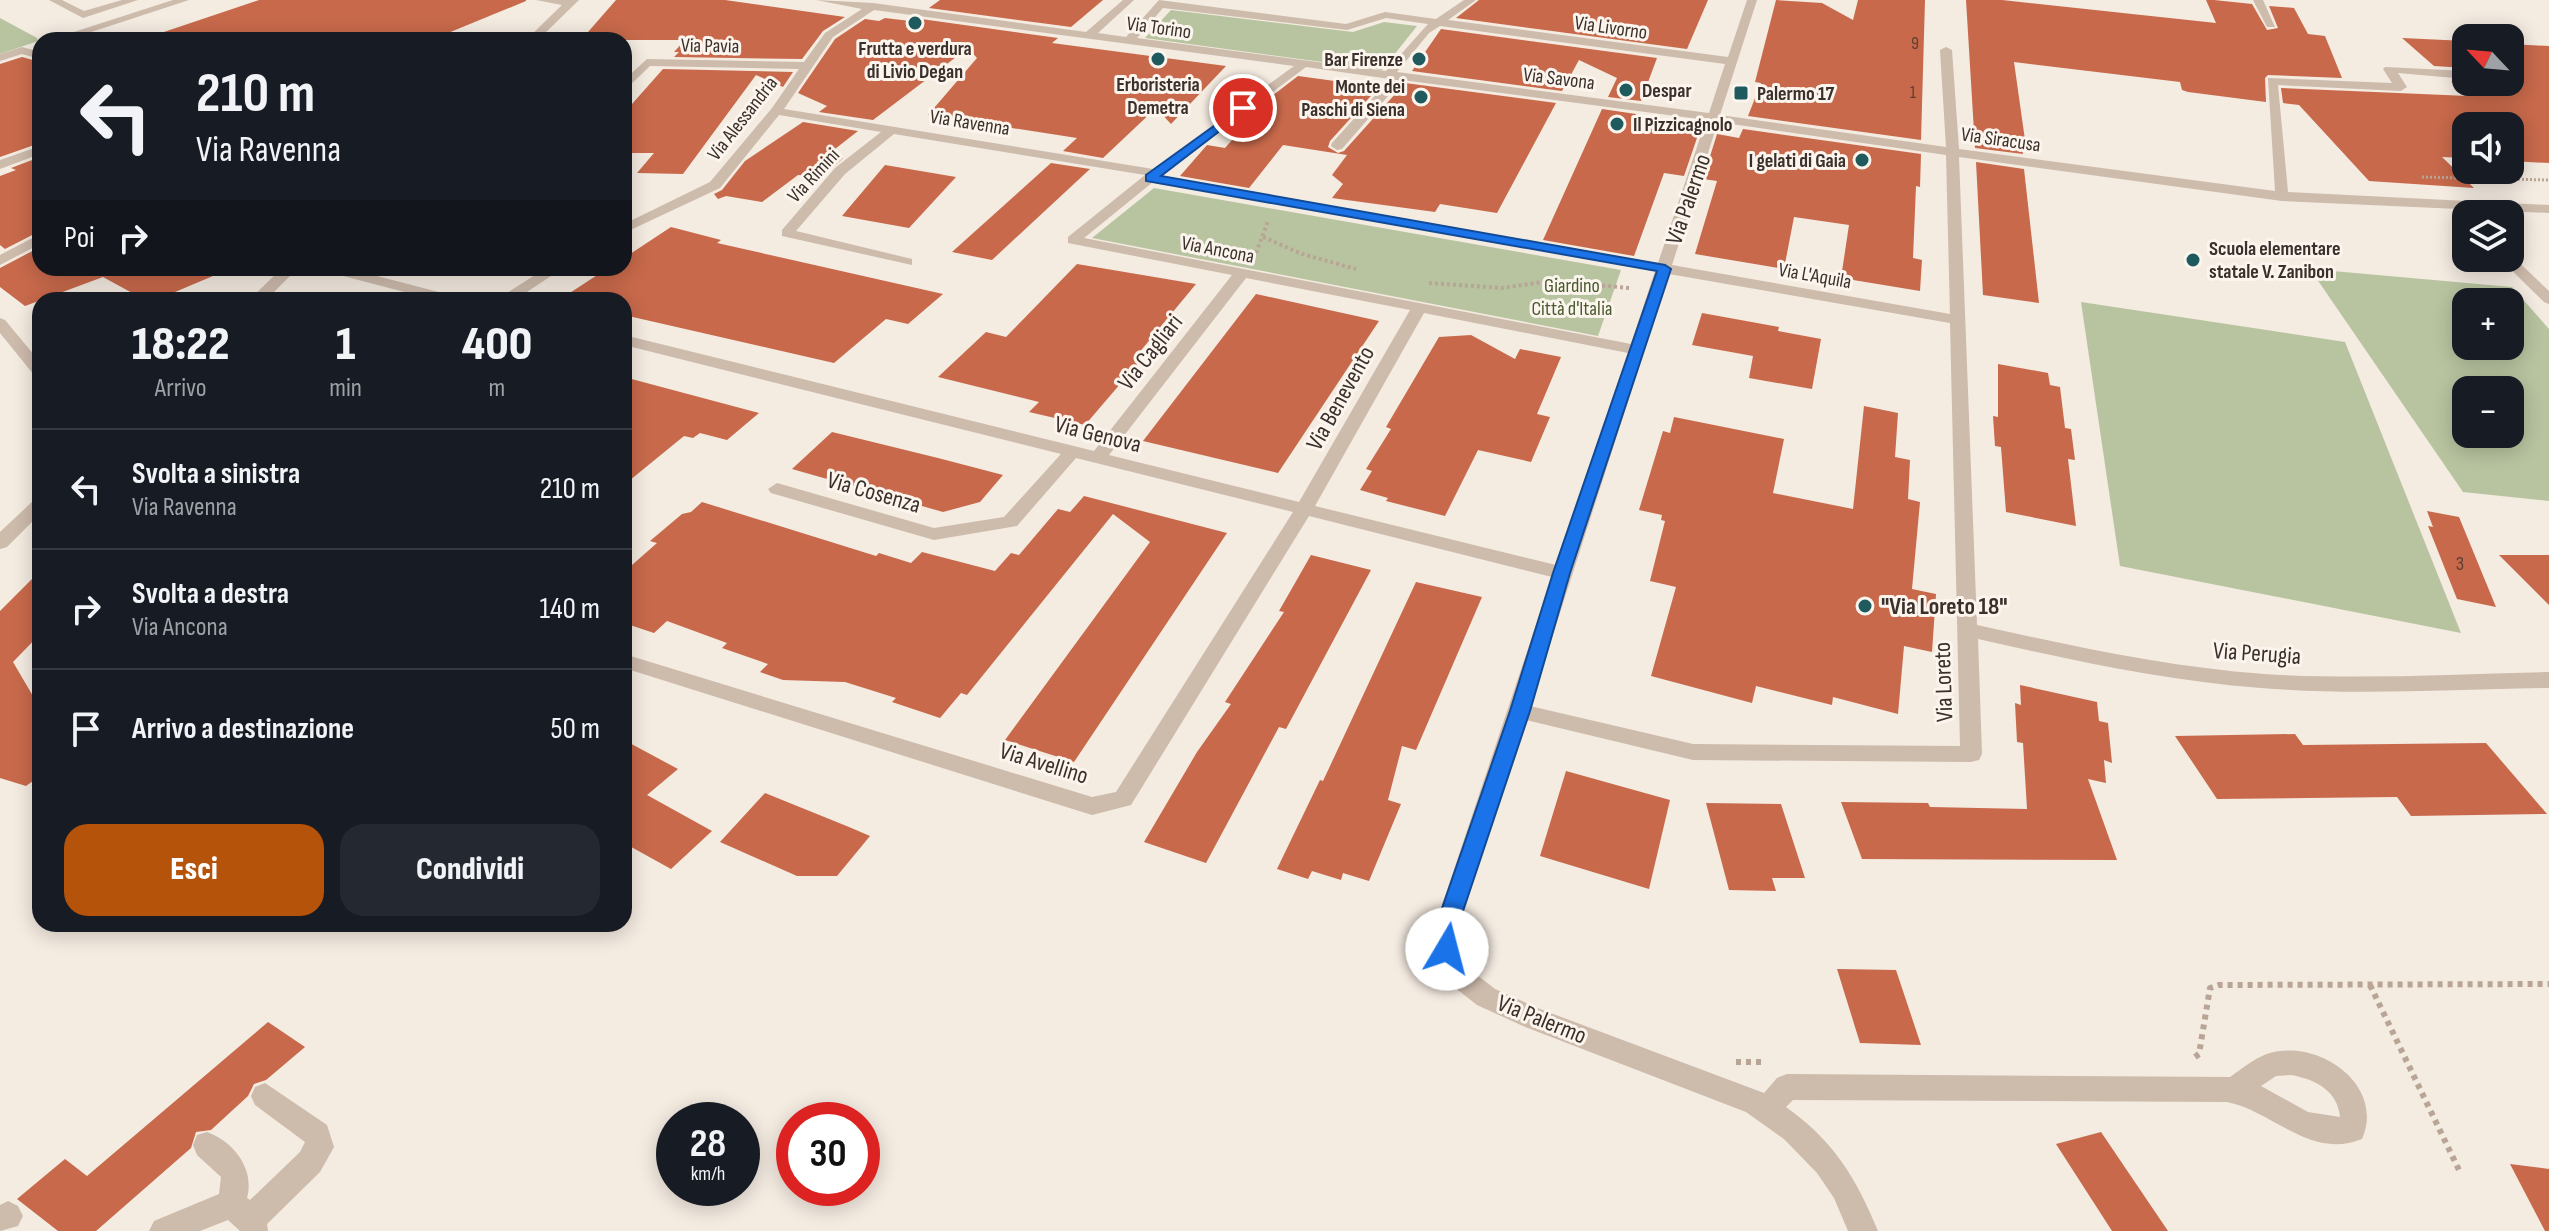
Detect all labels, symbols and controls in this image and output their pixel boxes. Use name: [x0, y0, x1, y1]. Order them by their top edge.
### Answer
street label: Via Livorno: [1573, 11, 1649, 45]
street label: Via Torino: [1125, 12, 1193, 44]
marker: Frutta e verdura di Livio Degan: [906, 14, 924, 32]
north arrow: [2452, 24, 2524, 96]
map controls: [2452, 24, 2524, 448]
street label: Via Pavia: [681, 33, 739, 59]
house number: 9: [1911, 33, 1919, 54]
place label: Frutta e verdura di Livio Degan: [858, 37, 972, 84]
place label: Bar Firenze: [1324, 48, 1403, 72]
marker: Erboristeria Demetra: [1149, 50, 1167, 68]
marker: Bar Firenze: [1410, 50, 1428, 68]
text: 210 m: [196, 61, 315, 128]
street label: Via Savona: [1522, 63, 1596, 95]
icon: left: [64, 64, 168, 168]
street label: Via Alessandria: [703, 72, 783, 165]
place label: Erboristeria Demetra: [1116, 73, 1200, 120]
pin: [1209, 74, 1277, 142]
place label: Monte dei Paschi di Siena: [1301, 75, 1405, 122]
place label: Despar: [1642, 79, 1692, 103]
marker: Despar: [1617, 81, 1635, 99]
place label: Palermo 17: [1757, 82, 1835, 106]
house number: 1: [1910, 82, 1917, 103]
marker: Palermo 17: [1732, 84, 1750, 102]
icon: arrive: [1221, 86, 1265, 130]
marker: Monte dei Paschi di Siena: [1412, 88, 1430, 106]
street label: Via Ravenna: [928, 105, 1012, 141]
button: sound: [2452, 112, 2524, 184]
place label: Il Pizzicagnolo: [1633, 113, 1732, 137]
marker: Il Pizzicagnolo: [1608, 115, 1626, 133]
street label: Via Siracusa: [1959, 123, 2042, 157]
text: Via Ravenna: [196, 129, 341, 172]
street label: Via Rimini: [783, 144, 845, 208]
place label: I gelati di Gaia: [1749, 149, 1846, 173]
street label: Via Palermo: [1660, 150, 1717, 248]
marker: I gelati di Gaia: [1853, 151, 1871, 169]
button: layers: [2452, 200, 2524, 272]
icon: right: [111, 216, 155, 260]
text: Poi: [64, 220, 95, 256]
street label: Via Ancona: [1179, 231, 1256, 269]
place label: Scuola elementare statale V. Zanibon: [2209, 237, 2341, 284]
marker: Scuola elementare statale V. Zanibon: [2184, 251, 2202, 269]
street label: Via L'Aquila: [1776, 258, 1853, 294]
park label: Giardino Città d'Italia: [1531, 274, 1613, 321]
button: +: [2452, 288, 2524, 360]
street label: Via Cagliari: [1112, 309, 1189, 396]
text: 18:22: [132, 316, 230, 373]
text: 1: [336, 316, 355, 373]
text: 400: [462, 316, 532, 373]
street label: Via Benevento: [1300, 341, 1381, 455]
text: Arrivo: [155, 373, 207, 404]
text: min: [329, 373, 362, 404]
text: m: [489, 373, 505, 404]
button: −: [2452, 376, 2524, 448]
street label: Via Genova: [1052, 410, 1144, 459]
text: Svolta a sinistra: [132, 456, 300, 492]
street label: Via Cosenza: [824, 465, 924, 520]
icon: left: [64, 467, 108, 511]
text: 210 m: [540, 471, 600, 507]
text: Via Ravenna: [132, 492, 237, 523]
house number: 3: [2456, 552, 2464, 576]
text: Svolta a destra: [132, 576, 289, 612]
icon: right: [64, 587, 108, 631]
text: 140 m: [540, 591, 600, 627]
place label: "Via Loreto 18": [1881, 592, 2008, 621]
marker: "Via Loreto 18": [1856, 597, 1874, 615]
text: Via Ancona: [132, 612, 228, 643]
street label: Via Perugia: [2212, 636, 2302, 671]
street label: Via Loreto: [1928, 641, 1959, 723]
icon: arrive: [64, 707, 108, 751]
text: Arrivo a destinazione: [132, 711, 354, 747]
text: 50 m: [551, 711, 600, 747]
street label: Via Avellino: [996, 736, 1092, 791]
button: Esci: [64, 824, 324, 916]
button: Condividi: [340, 824, 600, 916]
position arrow: [1405, 907, 1489, 991]
street label: Via Palermo: [1493, 988, 1591, 1050]
speed limit sign: 30: [776, 1102, 880, 1206]
text: 28: [690, 1120, 726, 1168]
text: km/h: [691, 1162, 725, 1186]

